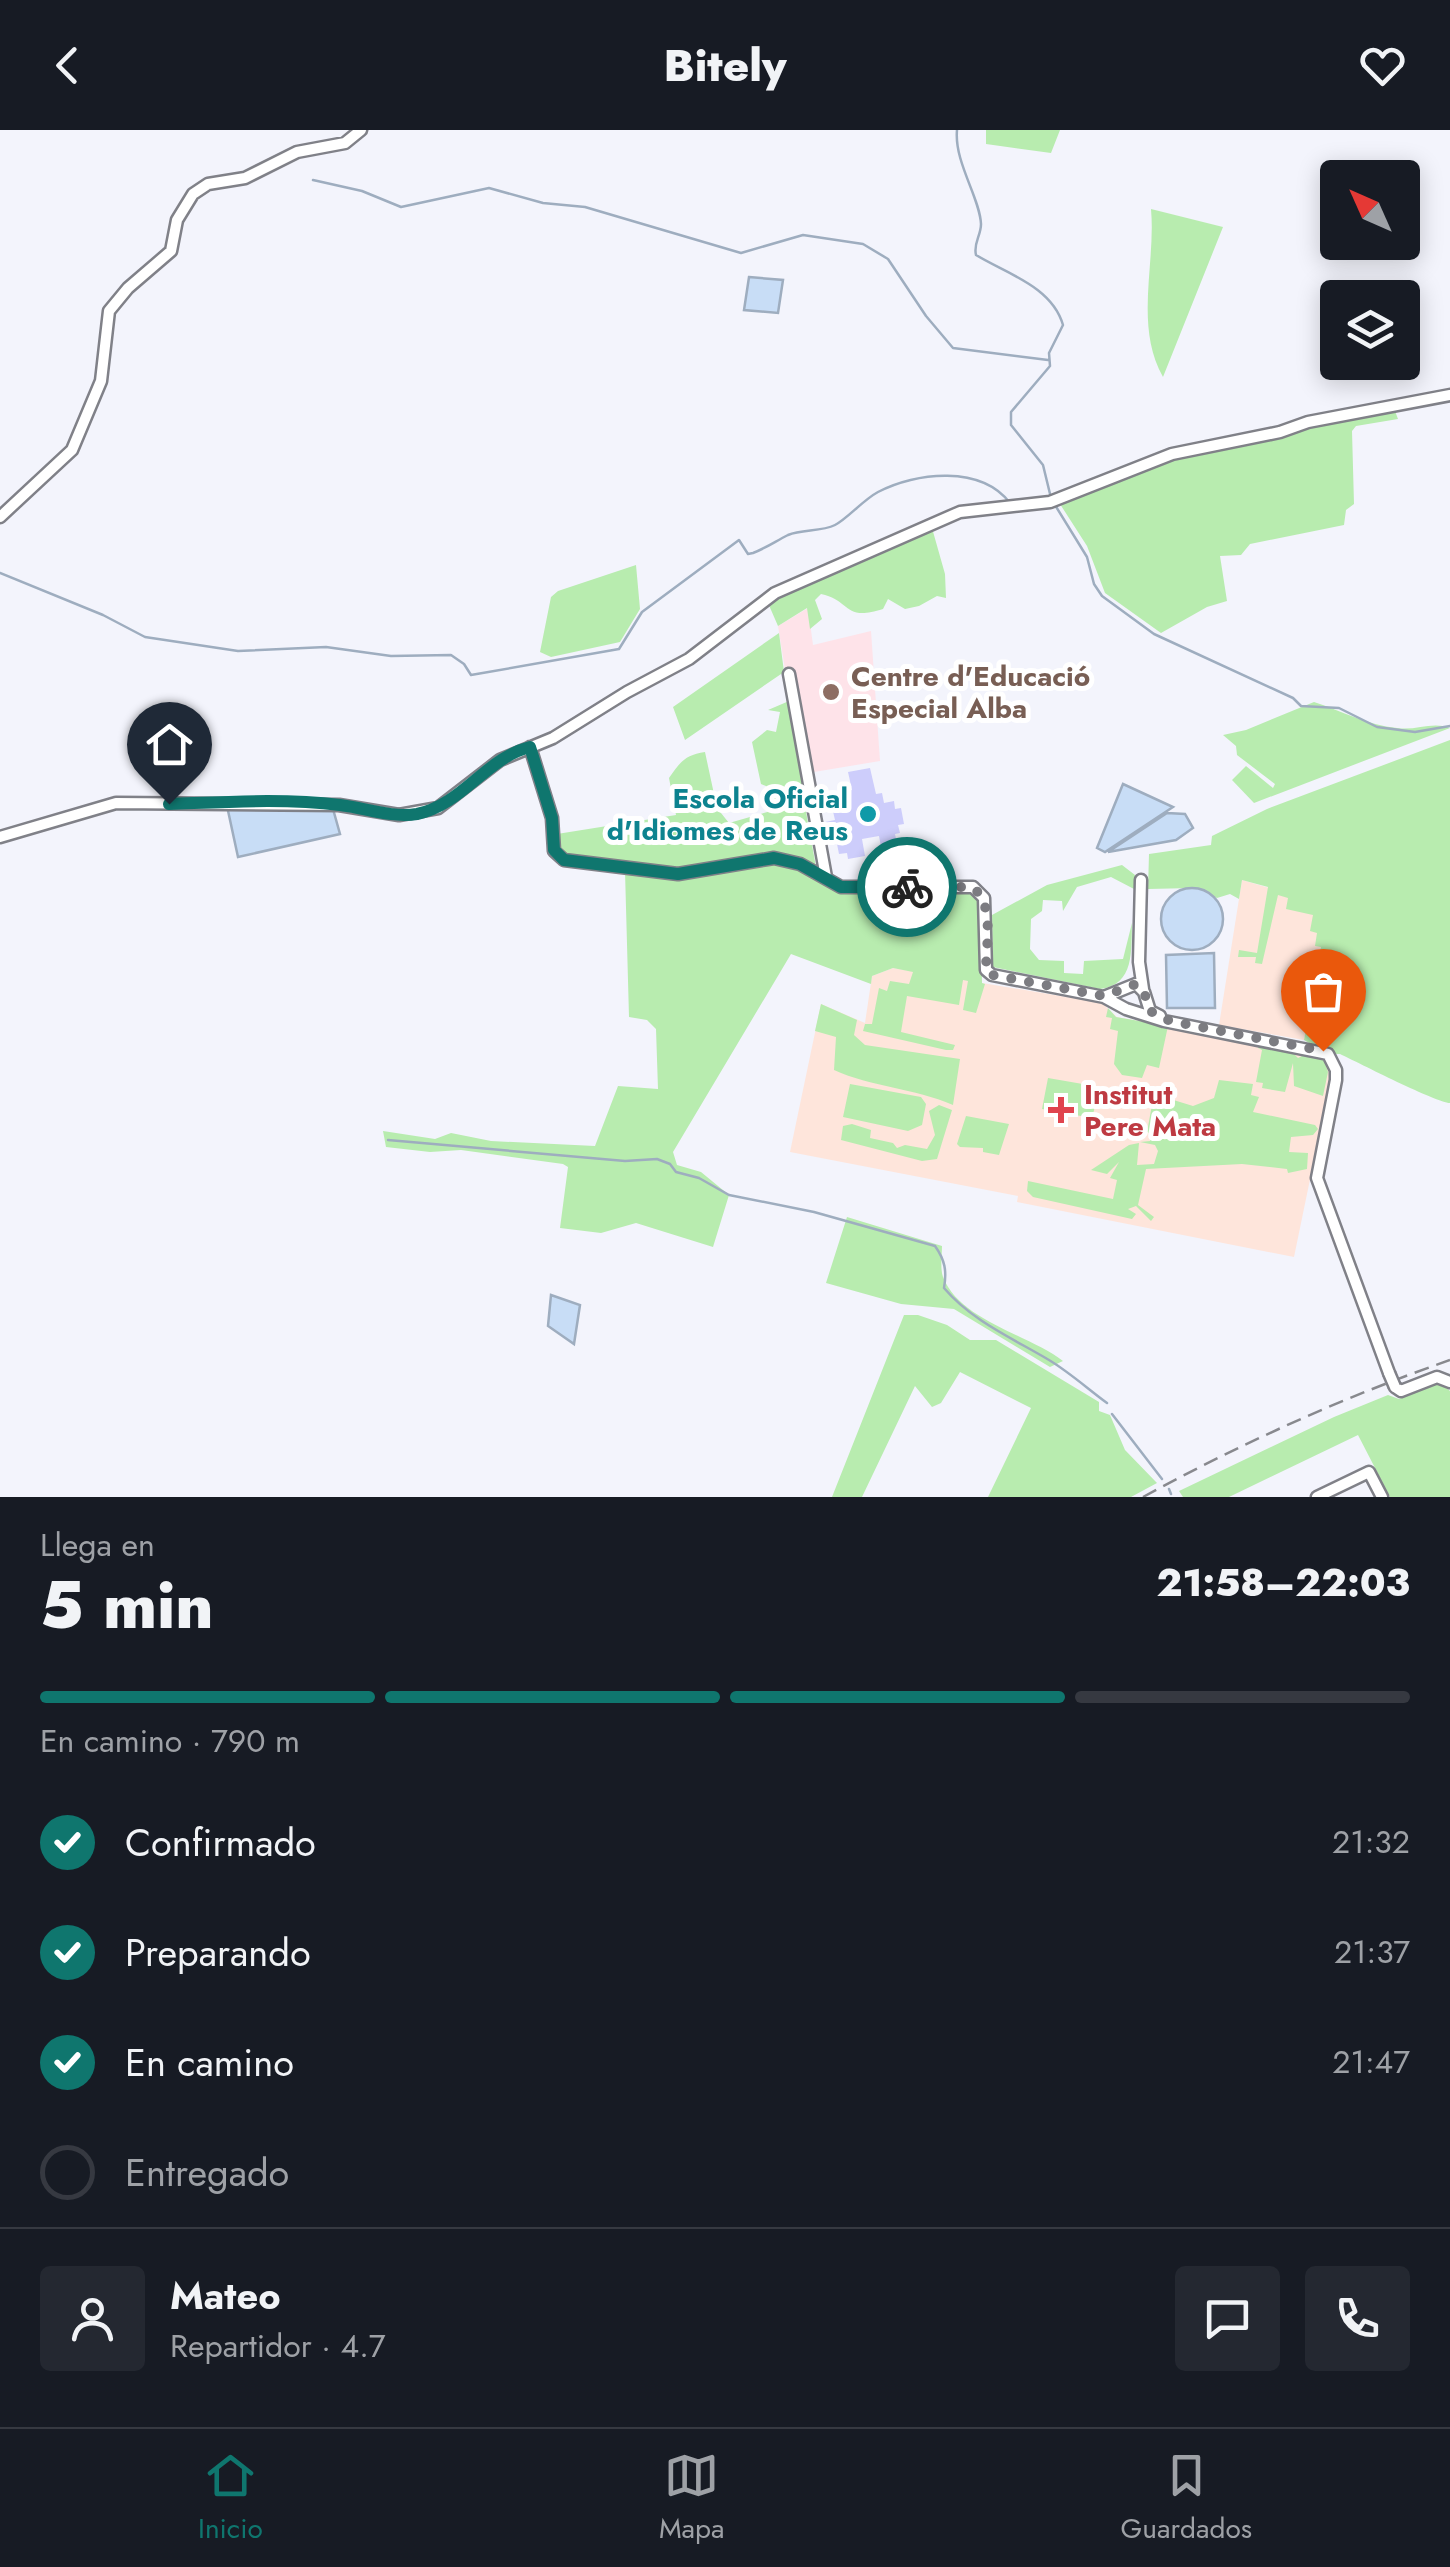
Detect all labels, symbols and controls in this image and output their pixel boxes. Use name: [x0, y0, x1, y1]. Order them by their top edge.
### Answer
text: Bitely: [663, 33, 787, 98]
icon: back: [40, 38, 95, 93]
icon: heart: [1355, 38, 1410, 93]
north arrow: [1320, 160, 1420, 260]
map controls: [1320, 160, 1420, 380]
button: layers: [1320, 280, 1420, 380]
place label: Centre d'Educació Especial Alba: [851, 656, 1090, 729]
marker: Centre d'Educació Especial Alba: [820, 681, 842, 703]
pin: [127, 702, 212, 805]
icon: home: [142, 717, 197, 772]
place label: Escola Oficial d'Idiomes de Reus: [607, 778, 848, 851]
marker: Escola Oficial d'Idiomes de Reus: [857, 803, 879, 825]
courier: [857, 837, 957, 937]
icon: bike: [880, 860, 935, 915]
pin: [1281, 949, 1366, 1052]
icon: bag: [1296, 964, 1351, 1019]
place label: Institut Pere Mata: [1084, 1074, 1216, 1147]
marker: Institut Pere Mata: [1048, 1097, 1074, 1123]
text: Llega en: [40, 1522, 155, 1568]
text: 21:58–22:03: [1157, 1555, 1410, 1610]
text: 5 min: [40, 1558, 214, 1652]
text: En camino · 790 m: [40, 1718, 300, 1764]
icon: check: [40, 1815, 95, 1870]
text: Confirmado: [125, 1815, 316, 1870]
text: 21:32: [1332, 1819, 1410, 1865]
icon: check: [40, 1925, 95, 1980]
text: Preparando: [125, 1925, 311, 1980]
text: 21:37: [1334, 1929, 1410, 1975]
icon: check: [40, 2035, 95, 2090]
text: En camino: [125, 2035, 294, 2090]
text: 21:47: [1332, 2039, 1410, 2085]
text: Entregado: [125, 2145, 289, 2200]
button: person: [40, 2266, 145, 2371]
button: chat: [1175, 2266, 1280, 2371]
button: phone: [1305, 2266, 1410, 2371]
text: Mateo: [170, 2268, 281, 2323]
text: Repartidor · 4.7: [170, 2323, 386, 2369]
tab: Inicio: [198, 2448, 263, 2549]
tab: Mapa: [659, 2448, 724, 2549]
tab: Guardados: [1121, 2448, 1252, 2549]

